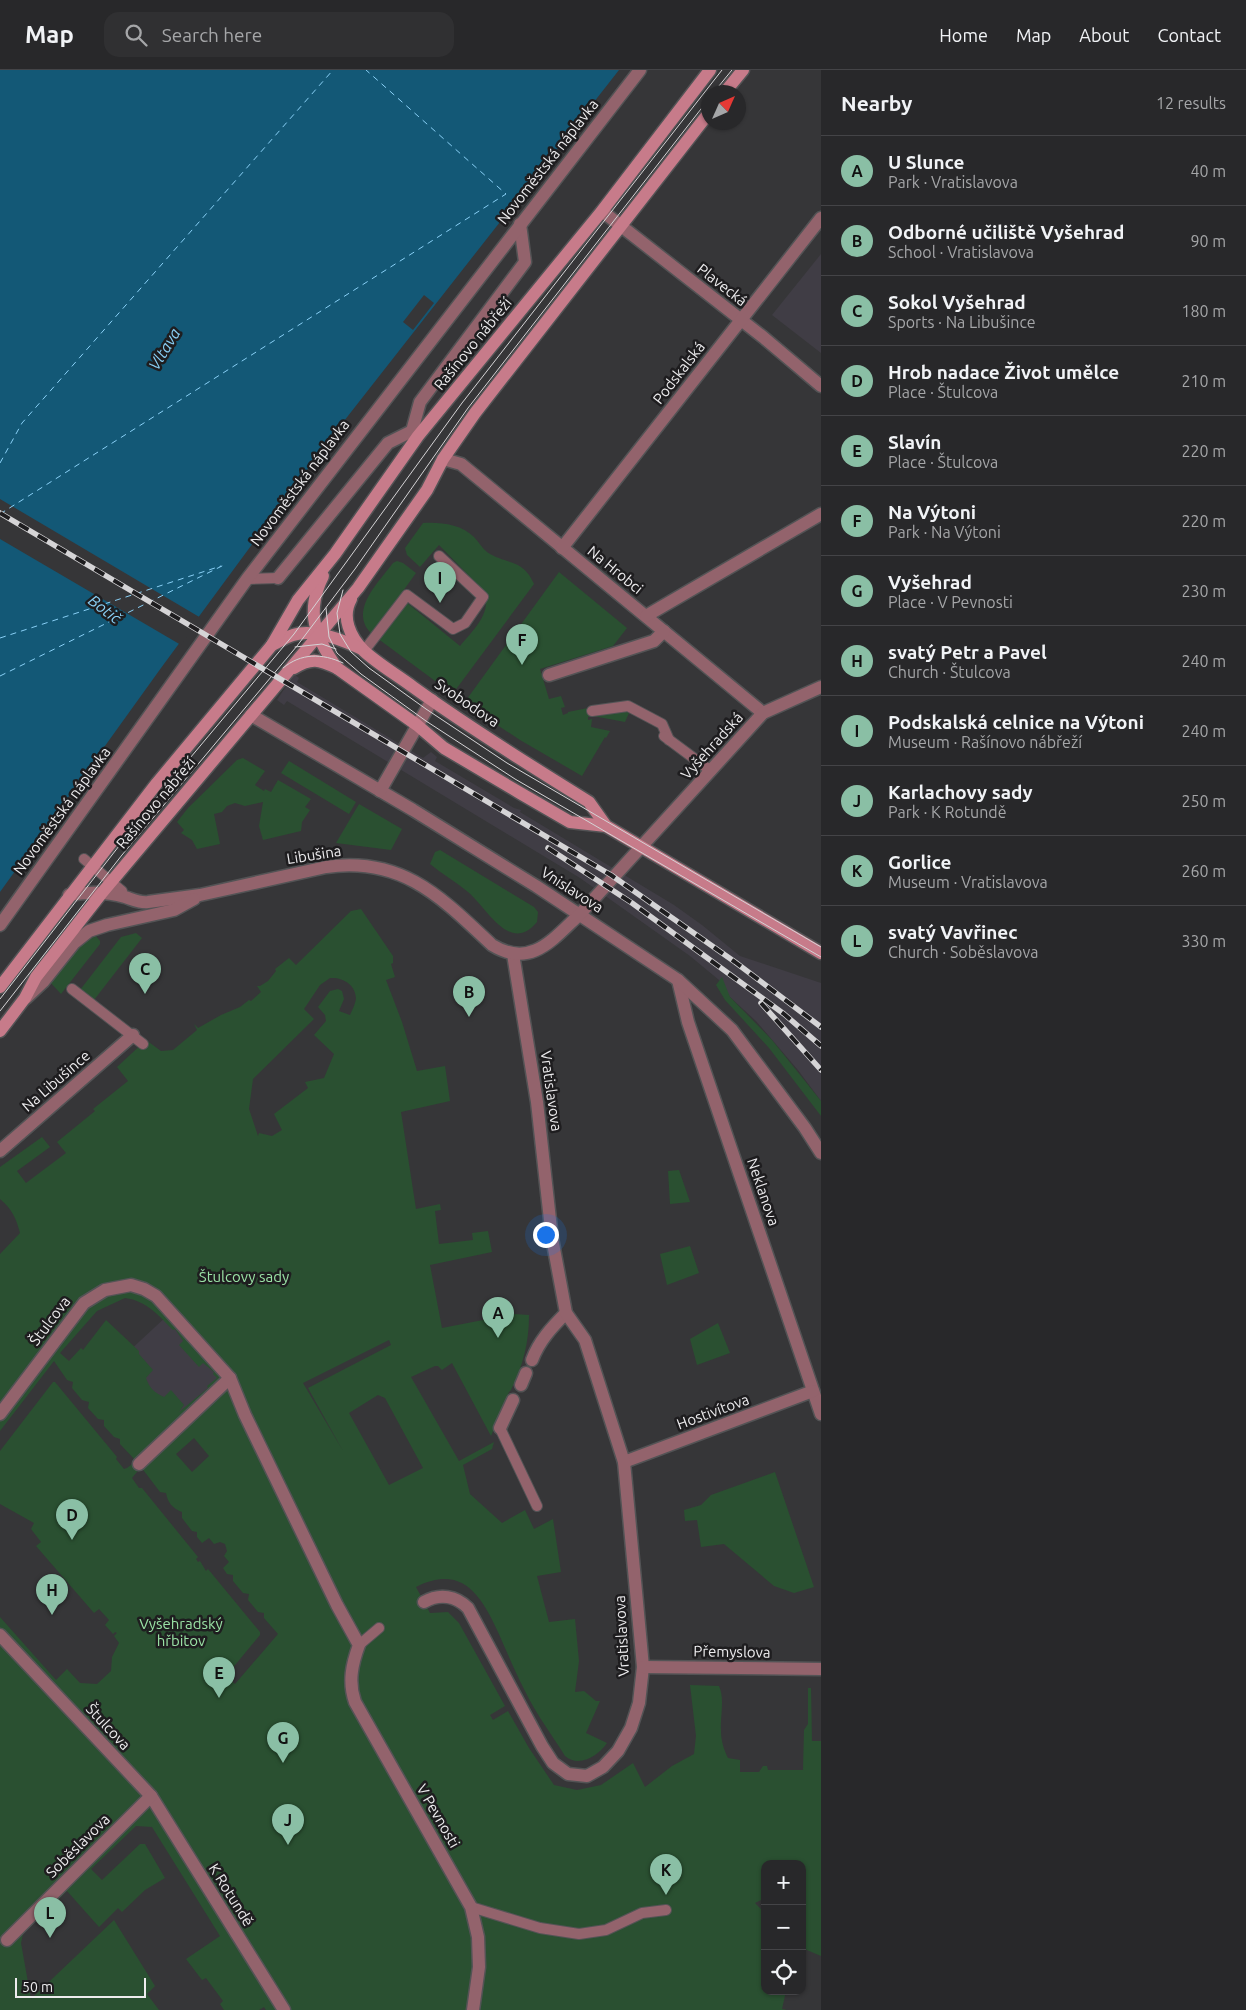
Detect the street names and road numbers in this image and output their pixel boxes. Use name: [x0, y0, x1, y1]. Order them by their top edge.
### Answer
street label: Novoměstská náplavka: [494, 96, 602, 227]
street label: Plavecká: [694, 260, 751, 309]
street label: Rašínovo nábřeží: [430, 294, 515, 393]
street label: Podskalská: [649, 338, 708, 407]
street label: Novoměstská náplavka: [247, 416, 353, 549]
street label: Na Hrobci: [584, 542, 646, 597]
street label: Svobodova: [432, 675, 503, 730]
street label: Vyšehradská: [677, 709, 746, 783]
street label: Novoměstská náplavka: [10, 744, 114, 878]
street label: Rašínovo nábřeží: [113, 753, 199, 852]
street label: Libušina: [285, 842, 342, 867]
street label: Vnislavova: [538, 863, 607, 916]
street label: Na Libušince: [18, 1047, 93, 1115]
street label: Vratislavova: [537, 1049, 566, 1132]
street label: Neklanova: [744, 1156, 783, 1228]
street label: Štulcova: [26, 1293, 74, 1349]
street label: Hostivítova: [674, 1391, 751, 1432]
street label: Vratislavova: [611, 1595, 632, 1677]
street label: Přemyslova: [693, 1642, 771, 1661]
street label: Štulcova: [83, 1700, 134, 1753]
street label: V Pevnosti: [413, 1781, 463, 1851]
street label: Soběslavova: [42, 1810, 113, 1881]
street label: K Rotundě: [205, 1860, 257, 1929]

